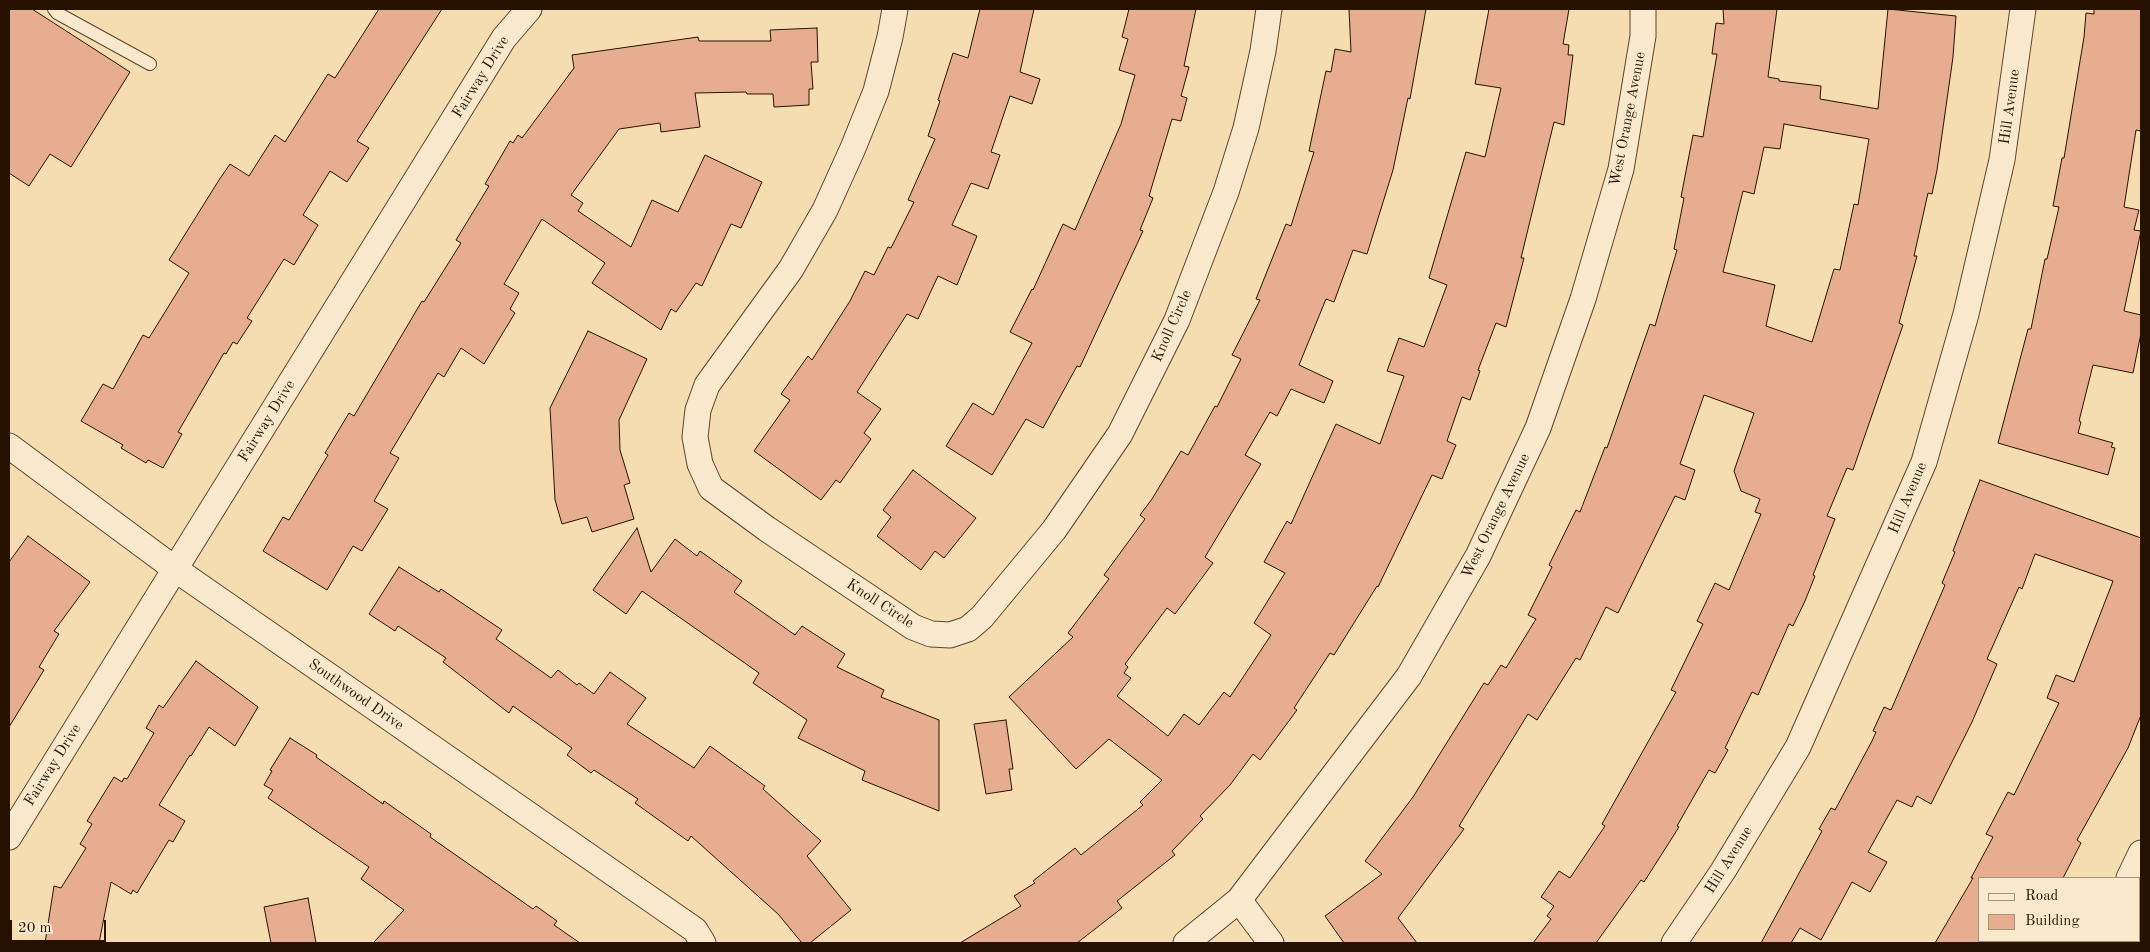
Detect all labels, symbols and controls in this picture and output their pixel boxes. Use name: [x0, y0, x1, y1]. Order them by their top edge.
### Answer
street label: Fairway Drive: [449, 33, 513, 121]
street label: West Orange Avenue: [1606, 50, 1650, 188]
street label: Hill Avenue: [1996, 68, 2024, 146]
street label: Knoll Circle: [1148, 287, 1196, 365]
street label: Fairway Drive: [235, 377, 299, 465]
street label: West Orange Avenue: [1458, 451, 1534, 581]
street label: Hill Avenue: [1885, 460, 1931, 536]
street label: Knoll Circle: [843, 576, 917, 632]
street label: Southwood Drive: [305, 656, 407, 734]
street label: Fairway Drive: [21, 721, 85, 809]
street label: Hill Avenue: [1701, 823, 1757, 897]
legend: [1978, 877, 2140, 942]
text: Road: [2025, 889, 2058, 904]
scale bar: [12, 910, 109, 942]
text: Building: [2025, 914, 2080, 929]
text: 20 m: [18, 921, 52, 936]

